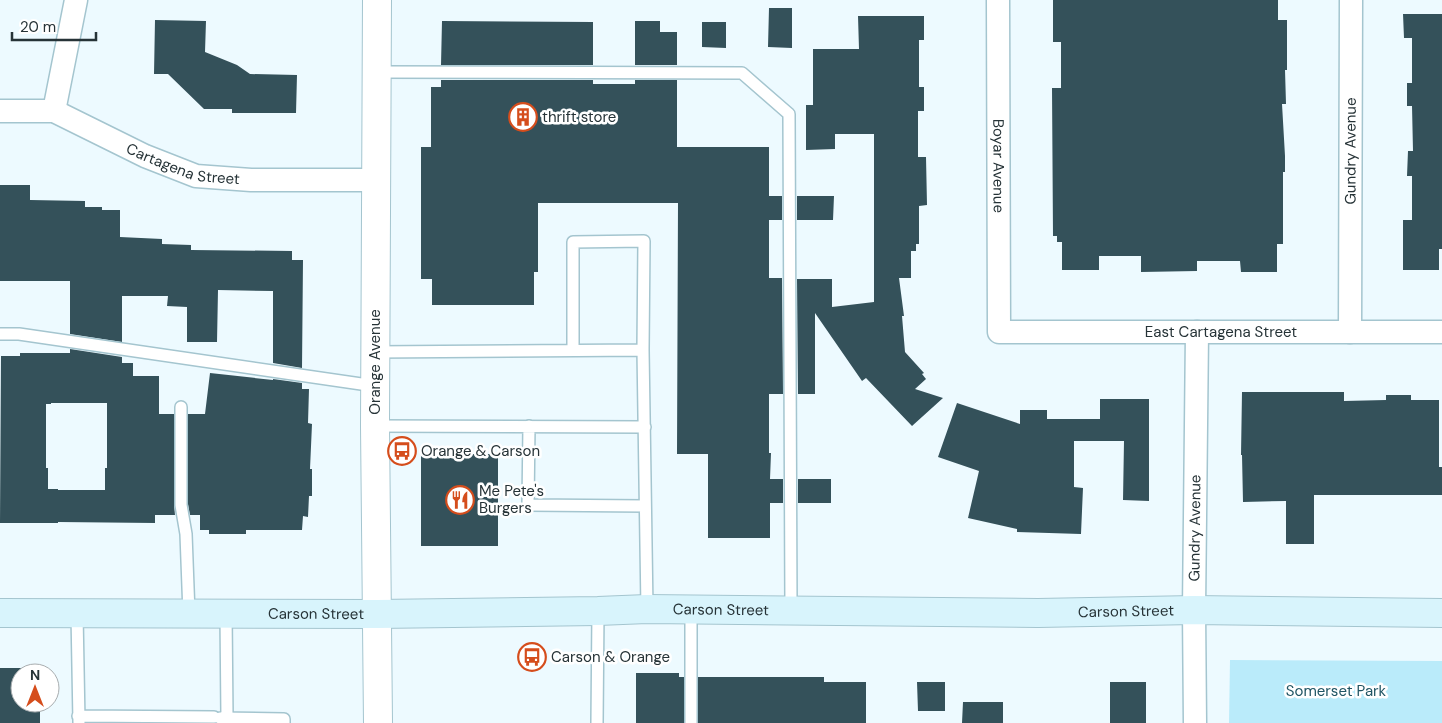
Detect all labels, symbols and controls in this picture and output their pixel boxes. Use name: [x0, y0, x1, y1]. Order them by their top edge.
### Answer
scale bar: [12, 10, 96, 42]
text: 20 m: [20, 17, 56, 37]
street label: Gundry Avenue: [1340, 97, 1361, 205]
building icon: thrift store: [508, 102, 538, 132]
place label: thrift store: [542, 107, 616, 127]
street label: Boyar Avenue: [988, 119, 1009, 213]
street label: Cartagena Street: [123, 138, 241, 189]
street label: Orange Avenue: [365, 309, 385, 415]
street label: East Cartagena Street: [1145, 322, 1297, 342]
bus stop icon: Orange & Carson: [387, 436, 417, 466]
place label: Orange & Carson: [421, 441, 540, 461]
street label: Gundry Avenue: [1184, 474, 1205, 582]
place label: Me Pete's Burgers: [479, 481, 544, 518]
restaurant icon: Me Pete's Burgers: [445, 485, 475, 515]
street label: Carson Street: [673, 599, 769, 620]
street label: Carson Street: [1078, 600, 1174, 622]
street label: Carson Street: [268, 604, 364, 624]
bus stop icon: Carson & Orange: [517, 642, 547, 672]
place label: Carson & Orange: [551, 647, 670, 667]
north arrow: [10, 663, 60, 713]
text: N: [30, 666, 40, 684]
park label: Somerset Park: [1286, 681, 1387, 701]

